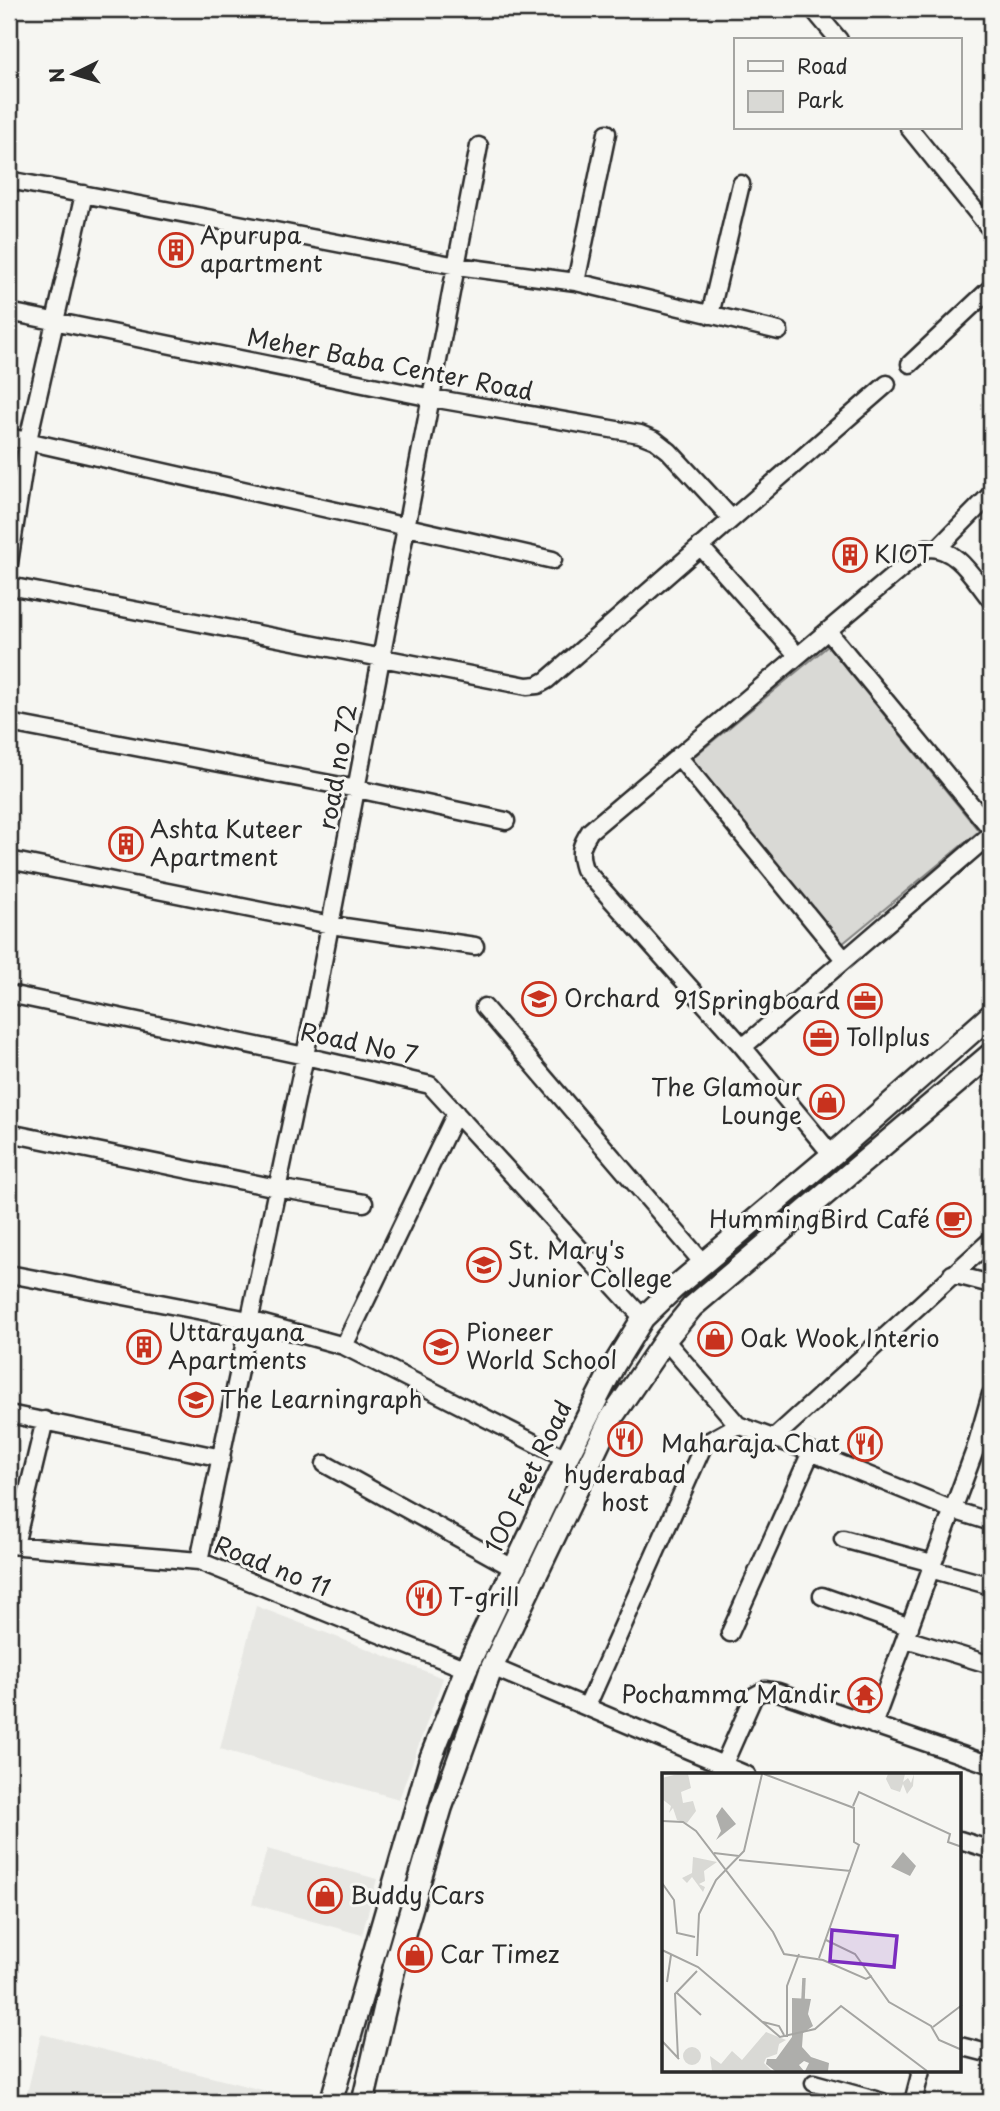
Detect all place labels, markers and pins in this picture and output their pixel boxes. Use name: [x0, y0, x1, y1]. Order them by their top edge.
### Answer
place label: Apurupa apartment: [200, 216, 323, 280]
building icon: Apurupa apartment: [157, 231, 195, 269]
place label: KIOT: [874, 535, 934, 571]
building icon: KIOT: [831, 536, 869, 574]
place label: Ashta Kuteer Apartment: [150, 810, 303, 874]
building icon: Ashta Kuteer Apartment: [107, 825, 145, 863]
place label: Orchard: [564, 979, 660, 1015]
school or university icon: Orchard: [520, 980, 558, 1018]
place label: 91Springboard: [673, 981, 840, 1017]
office icon: 91Springboard: [846, 982, 884, 1020]
place label: Tollplus: [846, 1018, 930, 1054]
office icon: Tollplus: [802, 1019, 840, 1057]
place label: The Glamour Lounge: [651, 1068, 803, 1132]
shop icon: The Glamour Lounge: [808, 1083, 846, 1121]
place label: HummingBird Café: [709, 1200, 930, 1236]
cafe icon: HummingBird Café: [935, 1201, 973, 1239]
place label: St. Mary's Junior College: [508, 1231, 672, 1295]
school or university icon: St. Mary's Junior College: [465, 1246, 503, 1284]
place label: Uttarayana Apartments: [168, 1313, 307, 1377]
place label: Pioneer World School: [466, 1313, 617, 1377]
place label: Oak Wook Interio: [740, 1319, 940, 1355]
shop icon: Oak Wook Interio: [696, 1320, 734, 1358]
building icon: Uttarayana Apartments: [125, 1328, 163, 1366]
school or university icon: Pioneer World School: [422, 1328, 460, 1366]
place label: The Learningraph: [220, 1380, 422, 1416]
school or university icon: The Learningraph: [177, 1381, 215, 1419]
restaurant icon: hyderabad host: [606, 1420, 644, 1458]
place label: Maharaja Chat: [661, 1424, 840, 1460]
restaurant icon: Maharaja Chat: [846, 1425, 884, 1463]
place label: hyderabad host: [564, 1455, 686, 1519]
place label: T-grill: [448, 1578, 519, 1614]
restaurant icon: T-grill: [405, 1579, 443, 1617]
place label: Pochamma Mandir: [622, 1675, 841, 1711]
temple icon: Pochamma Mandir: [846, 1676, 884, 1714]
place label: Buddy Cars: [350, 1876, 485, 1912]
shop icon: Buddy Cars: [306, 1877, 344, 1915]
place label: Car Timez: [440, 1935, 559, 1971]
shop icon: Car Timez: [396, 1936, 434, 1974]

